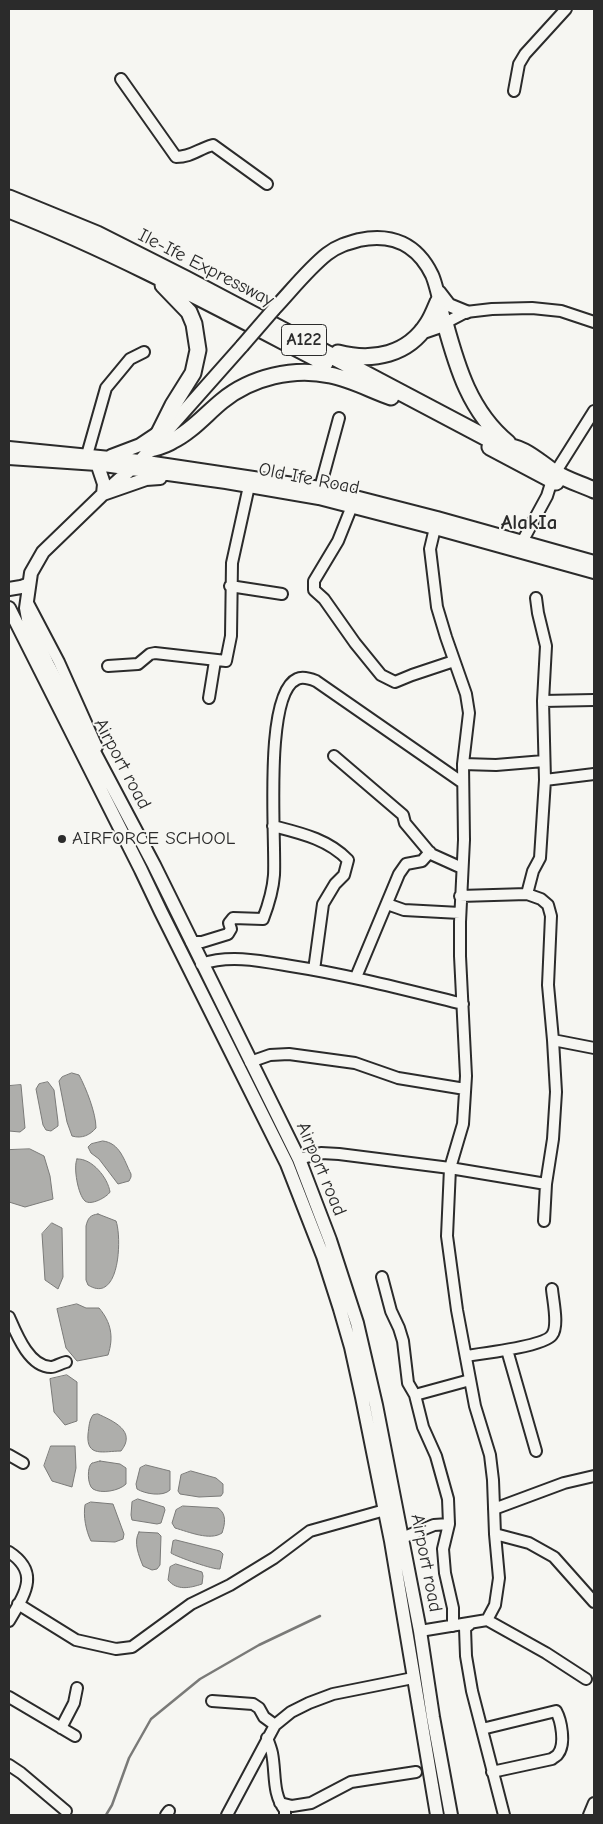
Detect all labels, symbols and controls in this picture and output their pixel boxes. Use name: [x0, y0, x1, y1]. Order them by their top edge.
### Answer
street label: Ile-Ife Expressway: [134, 224, 278, 312]
road number: A122: [282, 324, 326, 356]
street label: Old Ife Road: [257, 458, 361, 500]
district label: AlakIa: [501, 510, 557, 536]
street label: Airport road: [89, 715, 155, 813]
place label: AIRFORCE SCHOOL: [72, 828, 235, 850]
marker: AIRFORCE SCHOOL: [56, 833, 68, 845]
street label: Airport road: [291, 1119, 351, 1219]
street label: Airport road: [405, 1512, 447, 1614]

